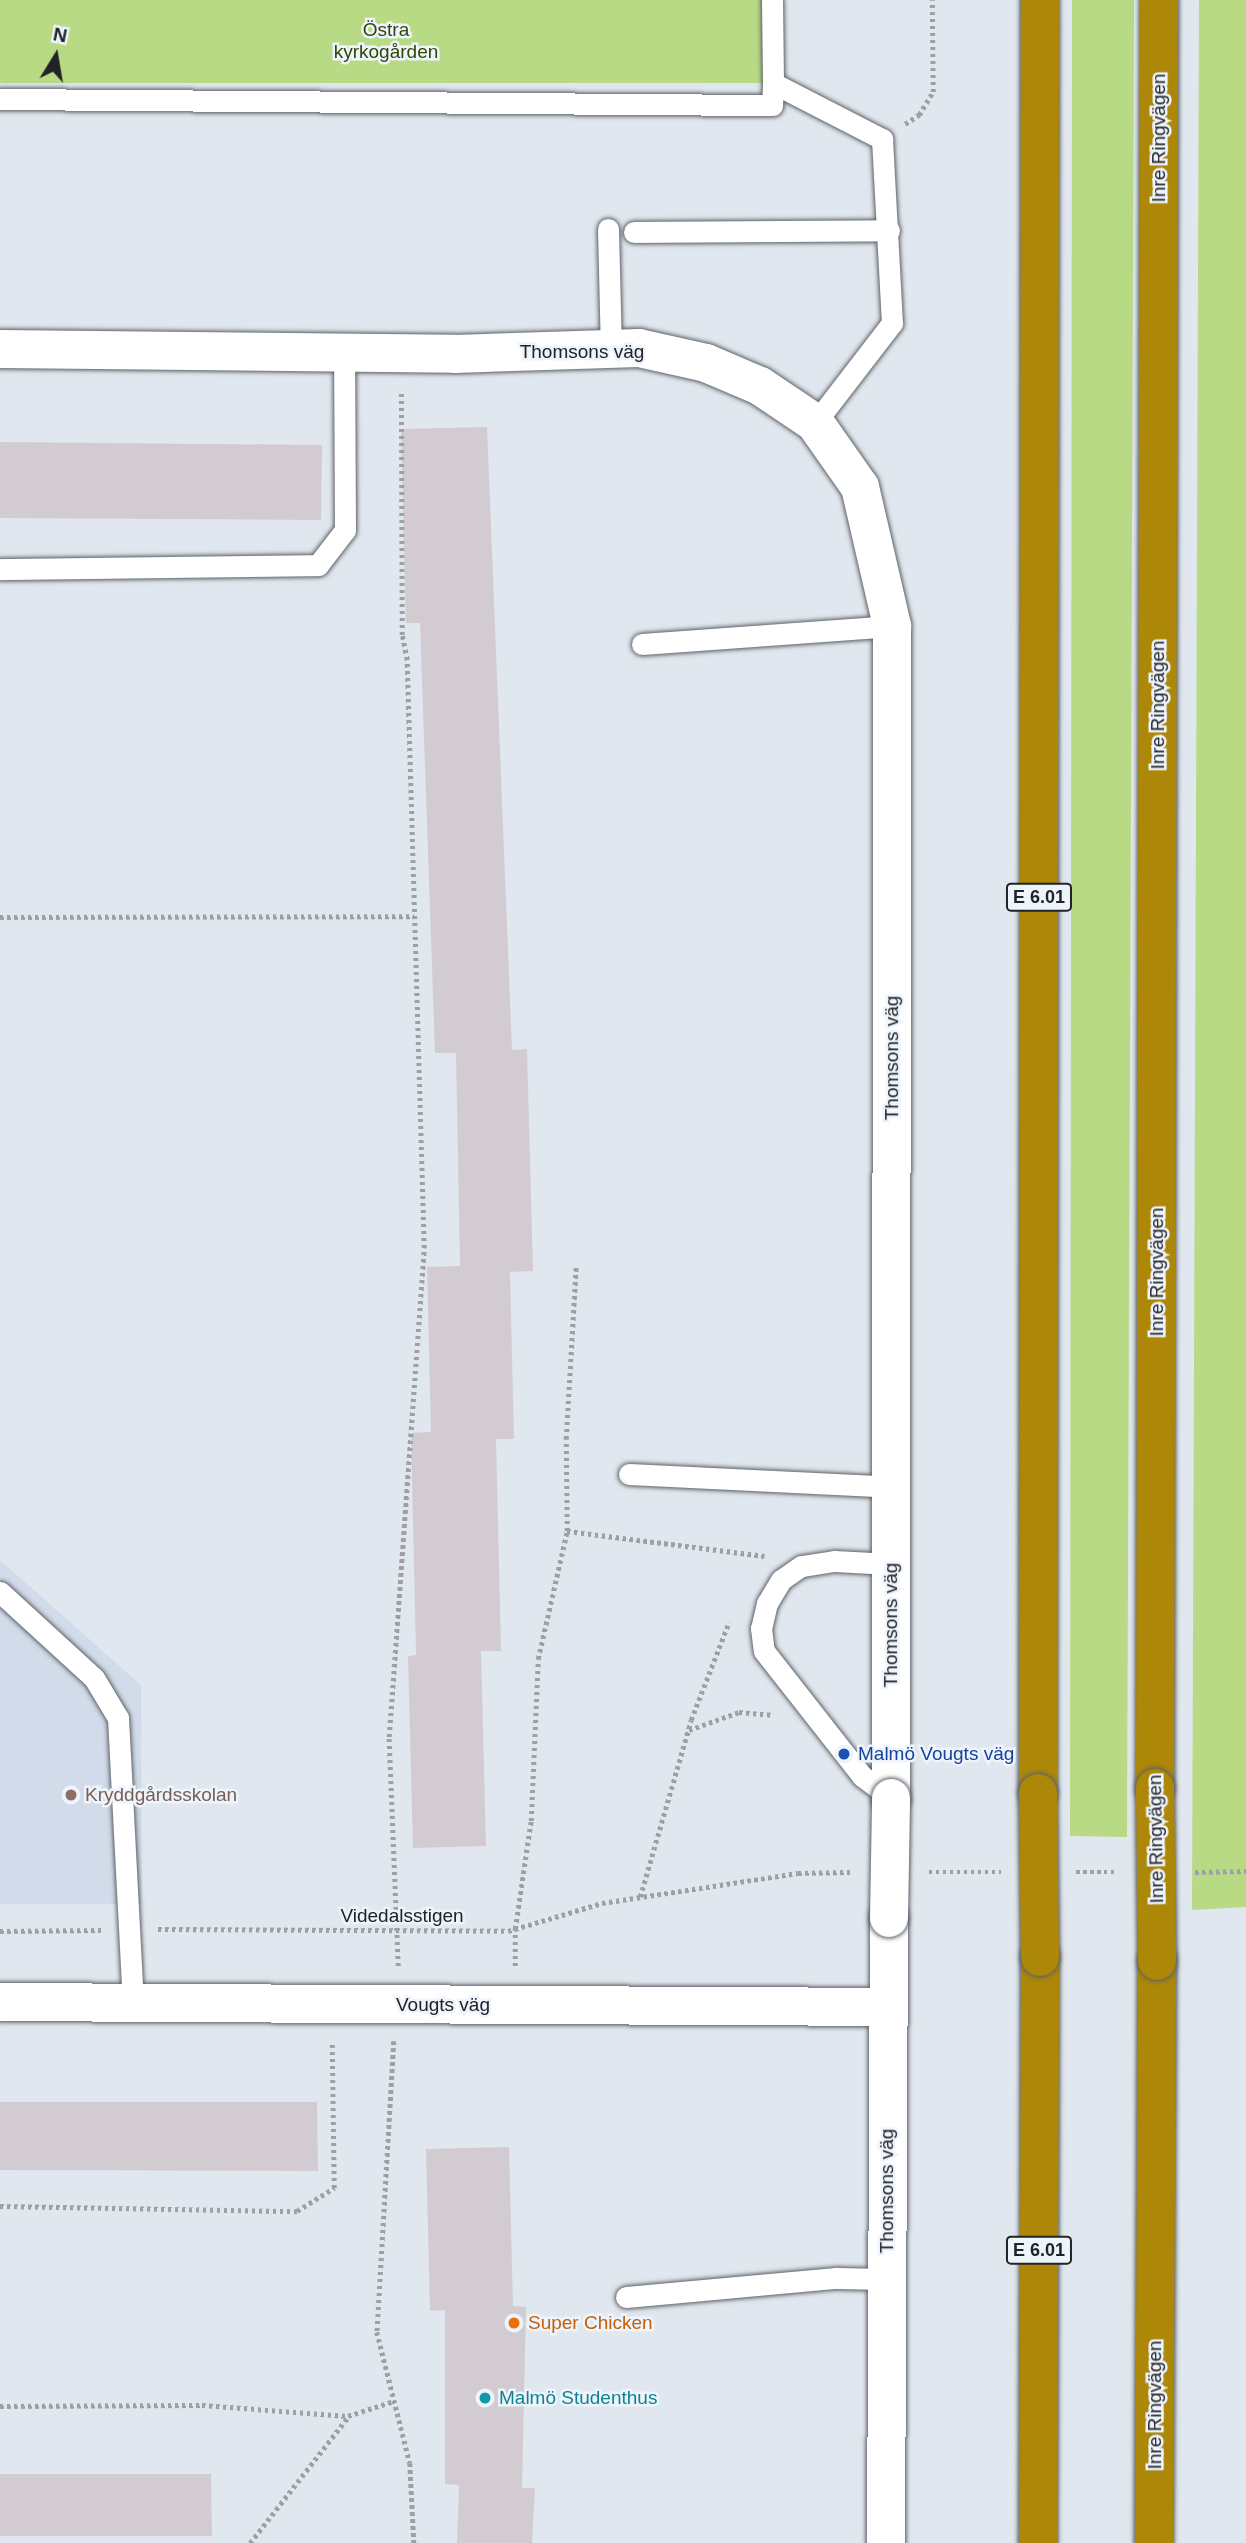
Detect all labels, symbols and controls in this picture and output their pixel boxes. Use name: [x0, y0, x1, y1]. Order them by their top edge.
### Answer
park label: Östra kyrkogården: [334, 19, 438, 63]
north arrow: [21, 21, 91, 91]
text: N: [51, 23, 69, 47]
street label: Inre Ringvägen: [1148, 74, 1170, 202]
street label: Thomsons väg: [520, 341, 644, 363]
street label: Inre Ringvägen: [1147, 641, 1169, 769]
road number: E 6.01: [1006, 882, 1072, 912]
street label: Thomsons väg: [881, 996, 903, 1120]
street label: Inre Ringvägen: [1146, 1208, 1168, 1336]
street label: Thomsons väg: [880, 1563, 902, 1687]
place label: Malmö Vougts väg: [858, 1743, 1014, 1765]
marker: Malmö Vougts väg: [836, 1746, 852, 1762]
street label: Inre Ringvägen: [1143, 1774, 1169, 1904]
place label: Kryddgårdsskolan: [85, 1784, 237, 1806]
marker: Kryddgårdsskolan: [63, 1787, 79, 1803]
street label: Videdalsstigen: [340, 1905, 464, 1927]
street label: Vougts väg: [396, 1994, 490, 2016]
street label: Thomsons väg: [876, 2129, 898, 2253]
road number: E 6.01: [1006, 2236, 1072, 2264]
place label: Super Chicken: [528, 2312, 653, 2334]
marker: Super Chicken: [506, 2315, 522, 2331]
street label: Inre Ringvägen: [1144, 2341, 1166, 2469]
place label: Malmö Studenthus: [499, 2387, 657, 2409]
marker: Malmö Studenthus: [477, 2390, 493, 2406]

